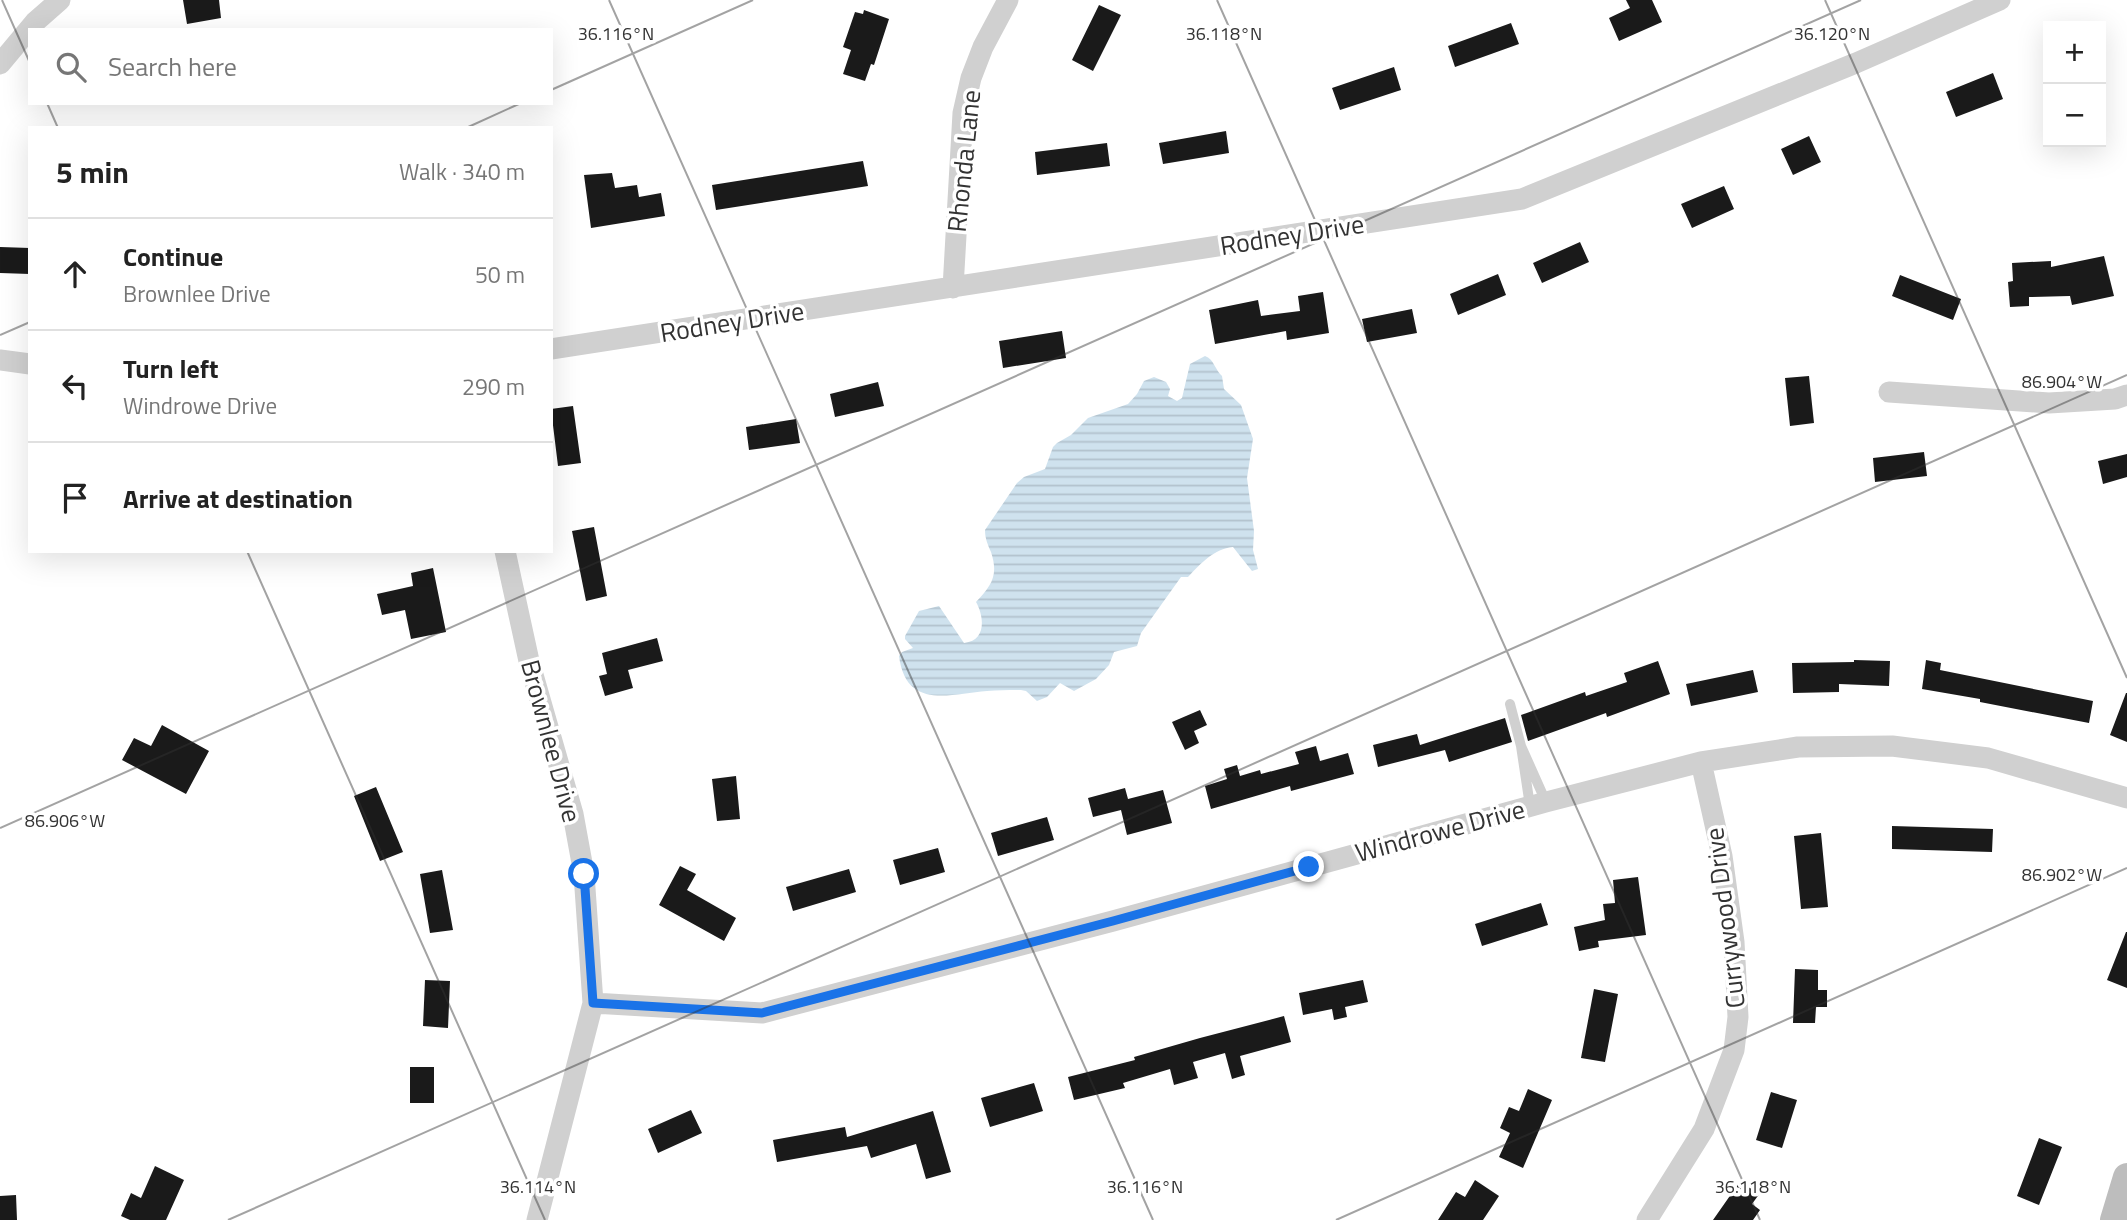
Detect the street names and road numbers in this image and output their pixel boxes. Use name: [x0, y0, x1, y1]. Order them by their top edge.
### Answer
street label: Rhonda Lane: [937, 88, 990, 234]
street label: Rodney Drive: [1217, 204, 1367, 265]
street label: Rodney Drive: [657, 291, 807, 352]
street label: Brownlee Drive: [511, 655, 592, 827]
street label: Windrowe Drive: [1351, 789, 1529, 872]
street label: Currywood Drive: [1694, 826, 1755, 1011]

